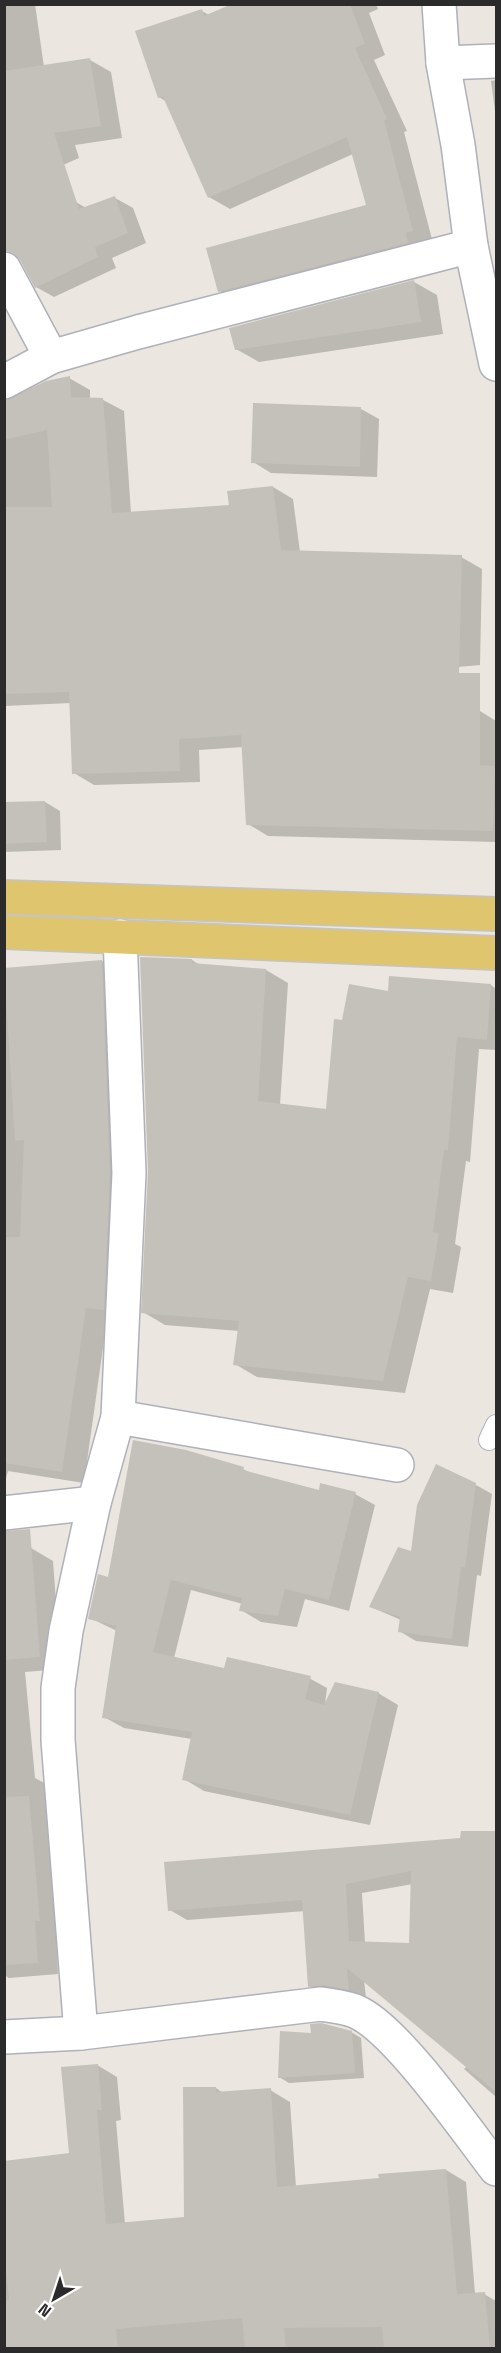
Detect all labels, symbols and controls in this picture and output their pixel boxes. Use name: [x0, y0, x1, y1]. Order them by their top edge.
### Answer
north arrow: [24, 2269, 84, 2329]
text: N: [34, 2299, 56, 2322]

